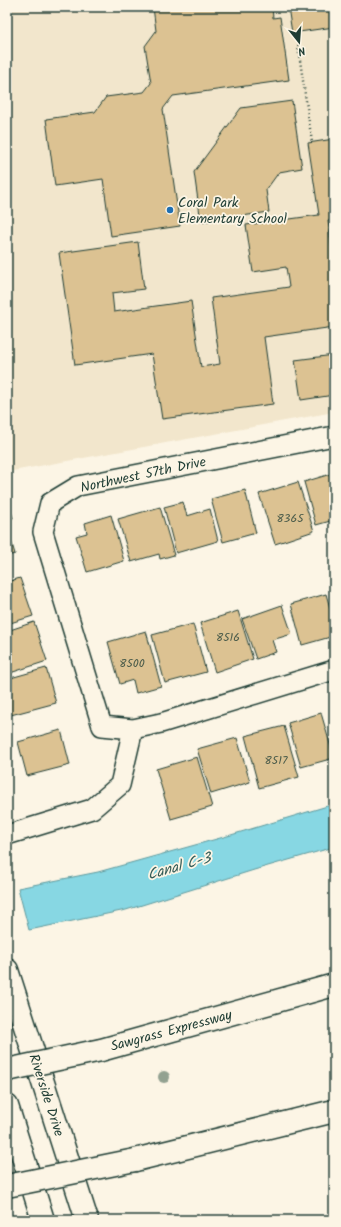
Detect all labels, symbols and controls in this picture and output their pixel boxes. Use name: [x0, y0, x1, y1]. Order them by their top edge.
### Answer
north arrow: [279, 22, 319, 62]
text: N: [296, 41, 308, 60]
place label: Coral Park Elementary School: [178, 192, 287, 230]
marker: Coral Park Elementary School: [165, 205, 175, 215]
street label: Northwest 57th Drive: [78, 451, 209, 499]
house number: 8365: [276, 509, 305, 528]
house number: 8516: [216, 628, 240, 647]
house number: 8500: [119, 654, 145, 673]
house number: 8517: [265, 751, 288, 770]
water label: Canal C-3: [145, 846, 216, 887]
street label: Sawgrass Expressway: [108, 1004, 235, 1058]
street label: Riverside Drive: [22, 1051, 70, 1140]

